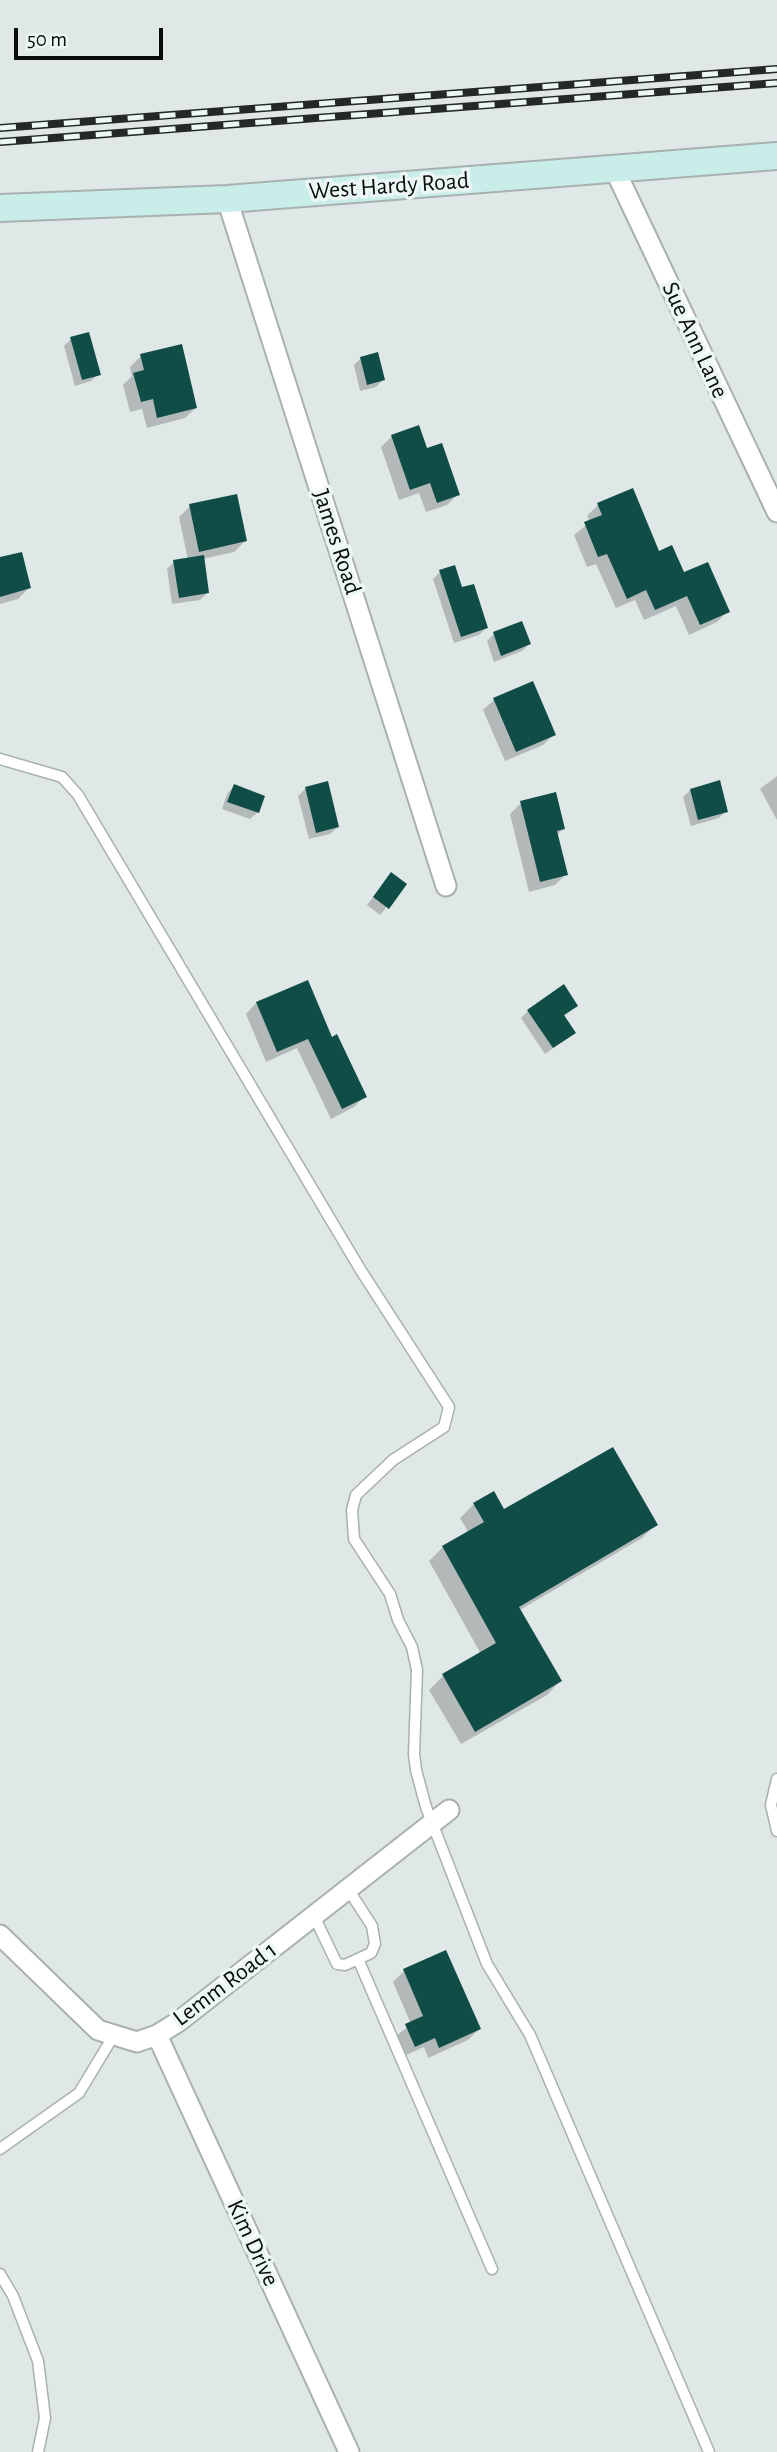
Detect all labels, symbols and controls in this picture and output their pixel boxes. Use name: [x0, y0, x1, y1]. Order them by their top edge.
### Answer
scale bar: [18, 14, 166, 58]
text: 50 m: [27, 29, 67, 50]
street label: West Hardy Road: [308, 166, 470, 206]
street label: Sue Ann Lane: [656, 277, 734, 403]
street label: James Road: [307, 486, 367, 598]
street label: Lemm Road 1: [167, 1936, 283, 2032]
street label: Kim Drive: [221, 2195, 285, 2291]

